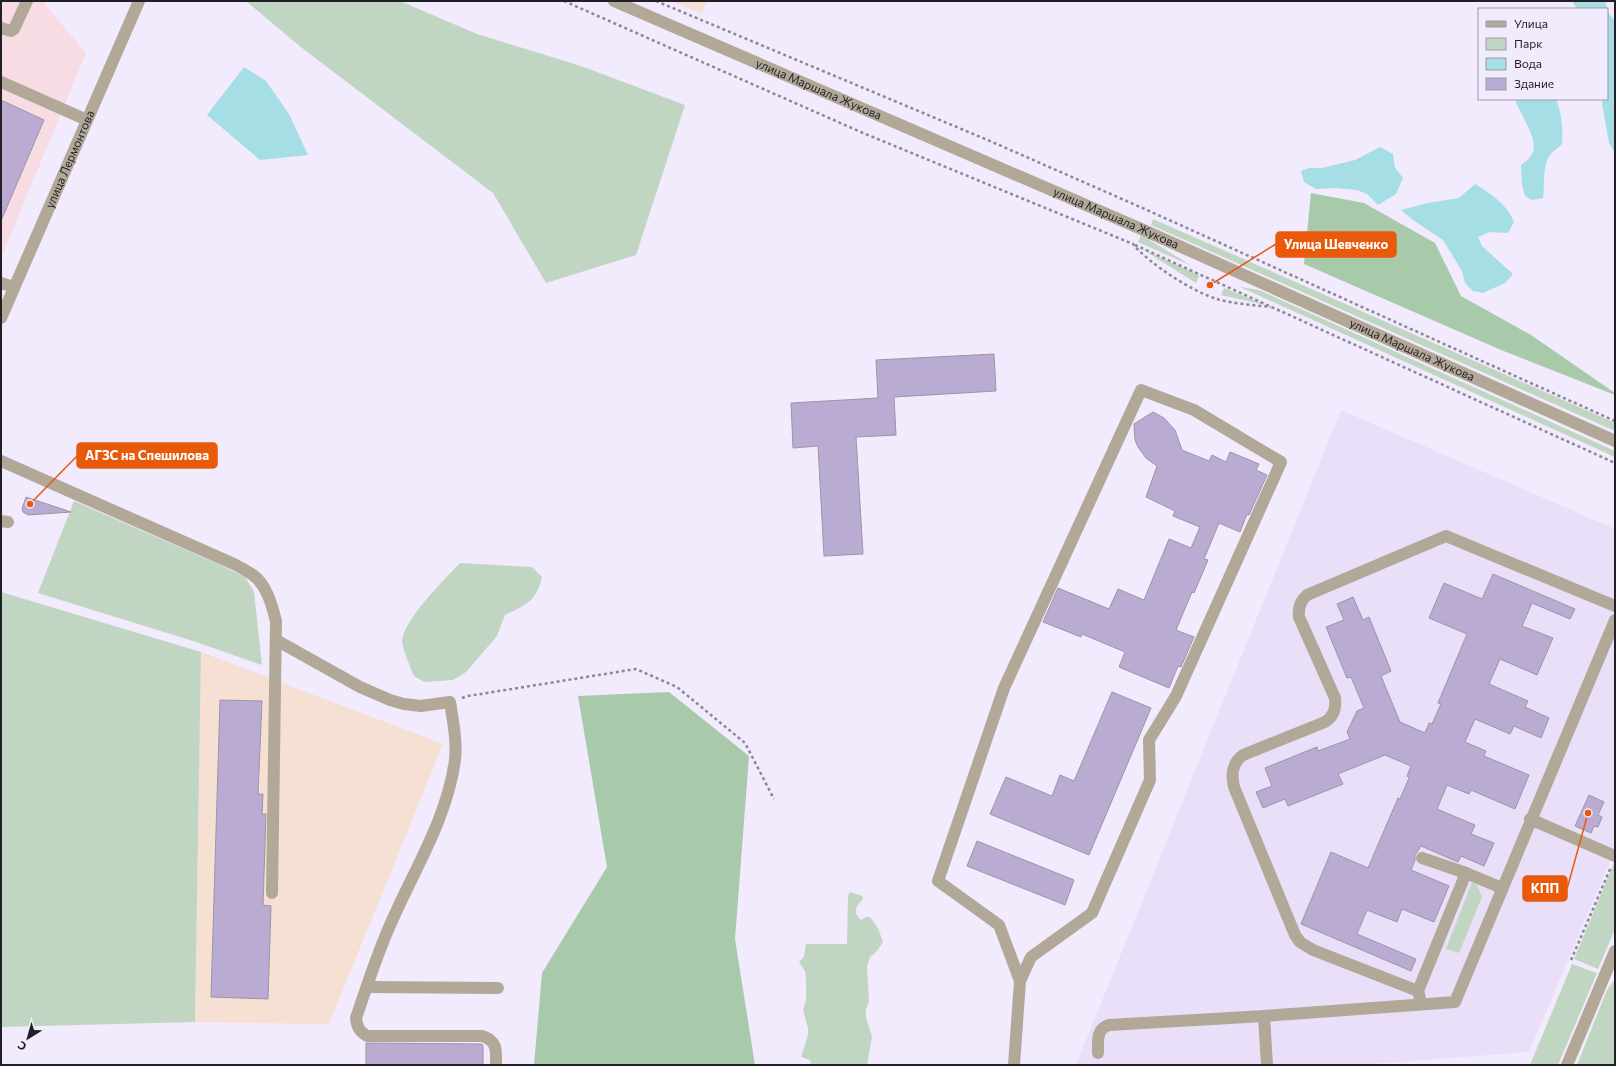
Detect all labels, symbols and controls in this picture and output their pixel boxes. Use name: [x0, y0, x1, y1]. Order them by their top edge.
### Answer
legend: [1478, 8, 1608, 100]
text: Улица: [1514, 16, 1548, 30]
text: Парк: [1514, 36, 1543, 50]
street label: улица Маршала Жукова: [754, 55, 884, 122]
text: Вода: [1514, 56, 1542, 70]
text: Здание: [1514, 76, 1554, 90]
street label: улица Лермонтова: [42, 108, 97, 210]
street label: улица Маршала Жукова: [1051, 184, 1181, 251]
callout: Улица Шевченко: [1276, 232, 1396, 257]
text: Улица Шевченко: [1284, 236, 1388, 252]
street label: улица Маршала Жукова: [1348, 315, 1477, 383]
callout: АГЗС на Спешилова: [77, 443, 217, 468]
text: АГЗС на Спешилова: [85, 447, 209, 463]
callout: КПП: [1523, 876, 1567, 901]
text: КПП: [1531, 880, 1559, 896]
north arrow: [8, 1018, 48, 1058]
text: С: [14, 1039, 29, 1054]

